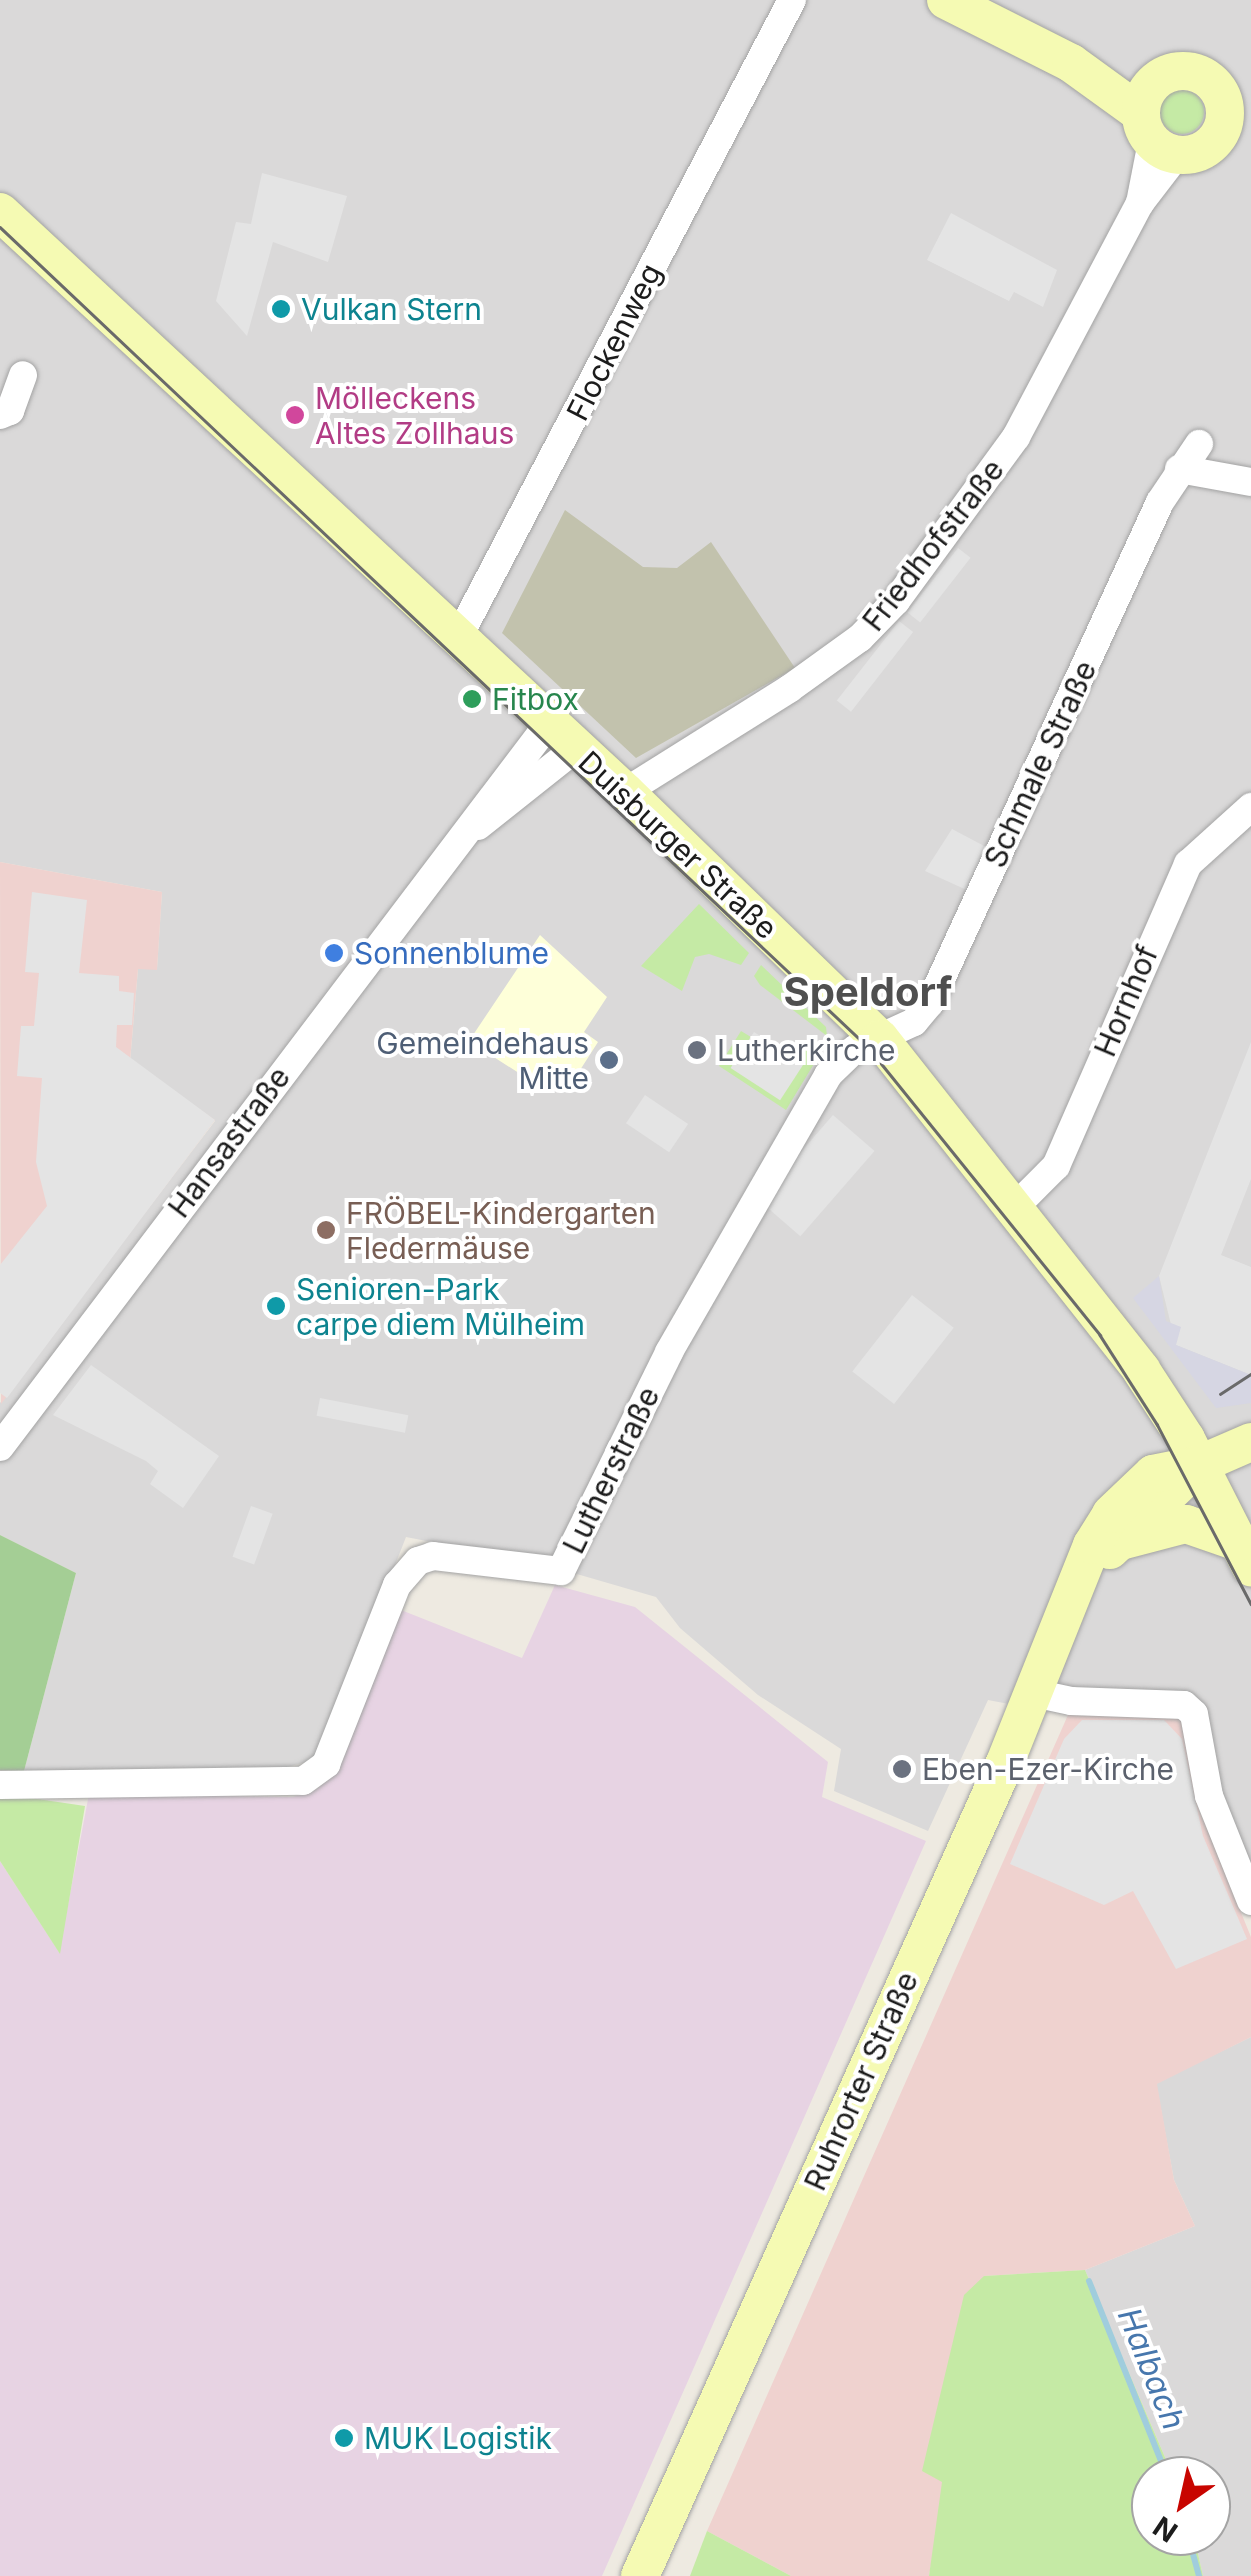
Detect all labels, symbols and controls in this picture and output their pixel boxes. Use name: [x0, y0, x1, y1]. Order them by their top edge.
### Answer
street label: Flockenweg: [559, 258, 669, 426]
place label: Vulkan Stern: [301, 291, 482, 327]
marker: Vulkan Stern: [270, 298, 292, 320]
place label: Mölleckens Altes Zollhaus: [315, 380, 514, 450]
marker: Mölleckens Altes Zollhaus: [284, 404, 306, 426]
street label: Friedhofstraße: [855, 452, 1011, 638]
street label: Schmale Straße: [976, 655, 1104, 873]
place label: Fitbox: [492, 681, 579, 717]
marker: Fitbox: [461, 688, 483, 710]
street label: Duisburger Straße: [571, 744, 785, 946]
place label: Sonnenblume: [354, 935, 549, 971]
street label: Hornhof: [1087, 940, 1165, 1062]
marker: Sonnenblume: [323, 942, 345, 964]
district label: Speldorf: [784, 968, 952, 1016]
place label: Gemeindehaus Mitte: [376, 1025, 589, 1096]
place label: Lutherkirche: [717, 1032, 895, 1068]
marker: Lutherkirche: [686, 1039, 708, 1061]
marker: Gemeindehaus Mitte: [598, 1049, 620, 1071]
street label: Hansastraße: [161, 1060, 297, 1224]
place label: FRÖBEL-Kindergarten Fledermäuse: [346, 1195, 656, 1266]
marker: FRÖBEL-Kindergarten Fledermäuse: [315, 1219, 337, 1241]
place label: Senioren-Park carpe diem Mülheim: [296, 1271, 585, 1342]
marker: Senioren-Park carpe diem Mülheim: [265, 1295, 287, 1317]
street label: Lutherstraße: [555, 1381, 667, 1559]
place label: Eben-Ezer-Kirche: [922, 1751, 1174, 1787]
marker: Eben-Ezer-Kirche: [891, 1758, 913, 1780]
street label: Ruhrorter Straße: [797, 1966, 925, 2196]
water label: Halbach: [1109, 2303, 1193, 2435]
place label: MUK Logistik: [364, 2420, 552, 2456]
marker: MUK Logistik: [333, 2427, 355, 2449]
north arrow: [1131, 2456, 1231, 2556]
text: N: [1147, 2509, 1184, 2549]

